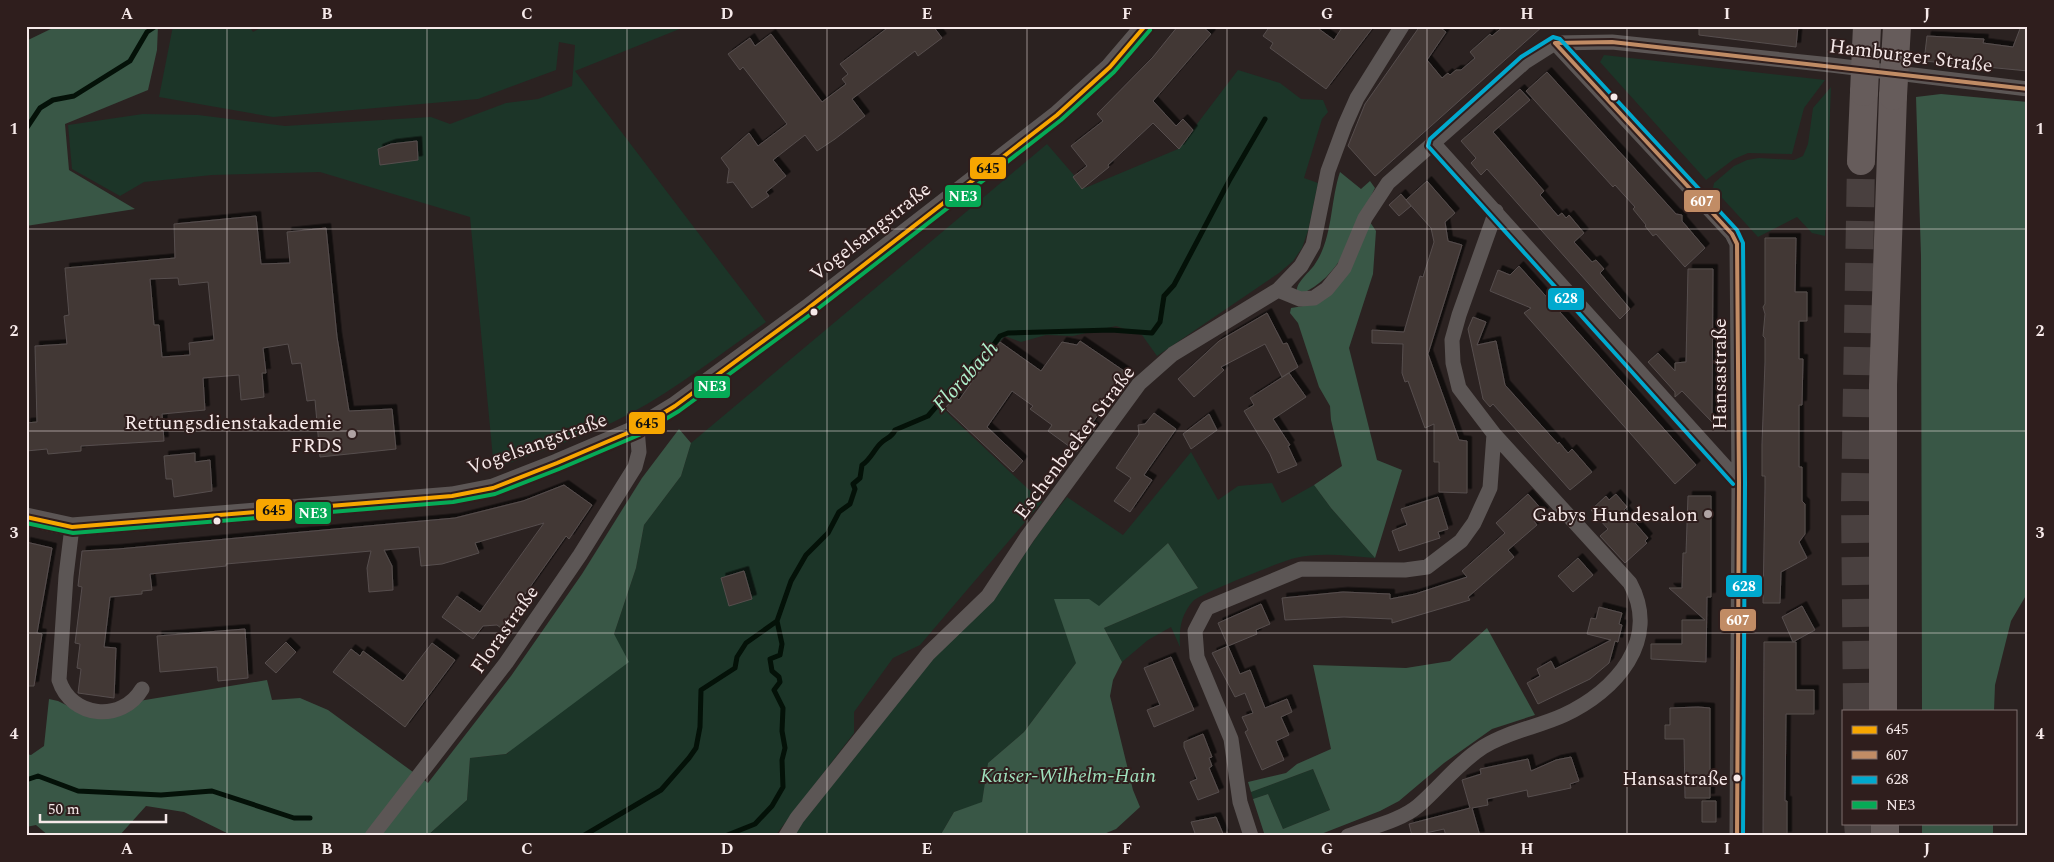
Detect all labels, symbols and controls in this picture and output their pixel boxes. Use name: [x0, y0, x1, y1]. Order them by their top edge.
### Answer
text: A: [121, 2, 134, 26]
text: B: [321, 2, 333, 26]
text: C: [521, 2, 533, 26]
text: D: [721, 2, 734, 26]
text: E: [922, 2, 932, 26]
text: F: [1122, 2, 1132, 26]
text: G: [1321, 2, 1333, 26]
text: H: [1520, 2, 1534, 26]
text: I: [1724, 2, 1730, 26]
text: J: [1924, 2, 1931, 26]
street label: Hamburger Straße: [1827, 31, 1994, 81]
unlabelled marker: [1609, 92, 1619, 102]
text: 1: [10, 117, 18, 141]
text: 1: [2036, 117, 2044, 141]
line badge: 645: [969, 156, 1007, 180]
text: 645: [976, 158, 1000, 179]
street label: Vogelsangstraße: [803, 175, 938, 289]
line badge: NE3: [944, 184, 982, 208]
text: NE3: [949, 186, 978, 207]
line badge: 607: [1683, 189, 1721, 213]
text: 607: [1690, 191, 1714, 212]
line badge: 628: [1547, 287, 1585, 311]
text: 628: [1554, 288, 1578, 309]
unlabelled marker: [809, 307, 819, 317]
street label: Hansastraße: [1705, 318, 1735, 430]
text: 2: [10, 319, 19, 343]
text: 2: [2036, 319, 2045, 343]
water label: Florabach: [925, 334, 1007, 419]
street label: Eschenbeeker Straße: [1007, 359, 1143, 526]
line badge: NE3: [693, 375, 731, 399]
text: NE3: [698, 376, 727, 397]
street label: Vogelsangstraße: [463, 405, 612, 483]
place label: Rettungsdienstakademie FRDS: [124, 408, 342, 461]
line badge: 645: [628, 411, 666, 435]
text: 645: [635, 413, 659, 434]
marker: Rettungsdienstakademie FRDS: [346, 428, 358, 440]
line badge: 645: [255, 498, 293, 522]
text: 645: [262, 500, 286, 521]
place label: Gabys Hundesalon: [1532, 500, 1698, 530]
line badge: NE3: [294, 501, 332, 525]
text: NE3: [299, 503, 328, 524]
marker: Gabys Hundesalon: [1702, 508, 1714, 520]
unlabelled marker: [212, 516, 222, 526]
text: 3: [10, 521, 19, 545]
text: 3: [2036, 521, 2045, 545]
line badge: 628: [1725, 574, 1763, 598]
text: 628: [1732, 576, 1756, 597]
street label: Florastraße: [463, 579, 546, 680]
line badge: 607: [1719, 608, 1757, 632]
text: 607: [1726, 610, 1750, 631]
legend: [1842, 710, 2016, 824]
text: 645: [1886, 718, 1909, 741]
text: 4: [10, 722, 19, 746]
text: 4: [2036, 722, 2045, 746]
text: 607: [1886, 744, 1909, 767]
park label: Kaiser-Wilhelm-Hain: [980, 761, 1156, 791]
place label: Hansastraße: [1622, 765, 1728, 794]
text: 628: [1886, 768, 1909, 791]
marker: Hansastraße: [1732, 773, 1742, 783]
scale bar: [40, 792, 166, 824]
text: NE3: [1886, 794, 1916, 817]
text: 50 m: [48, 798, 80, 821]
text: A: [121, 837, 134, 861]
text: B: [321, 837, 333, 861]
text: C: [521, 837, 533, 861]
text: D: [721, 837, 734, 861]
text: E: [922, 837, 932, 861]
text: F: [1122, 837, 1132, 861]
text: G: [1321, 837, 1333, 861]
text: H: [1520, 837, 1534, 861]
text: I: [1724, 837, 1730, 861]
text: J: [1924, 837, 1931, 861]

